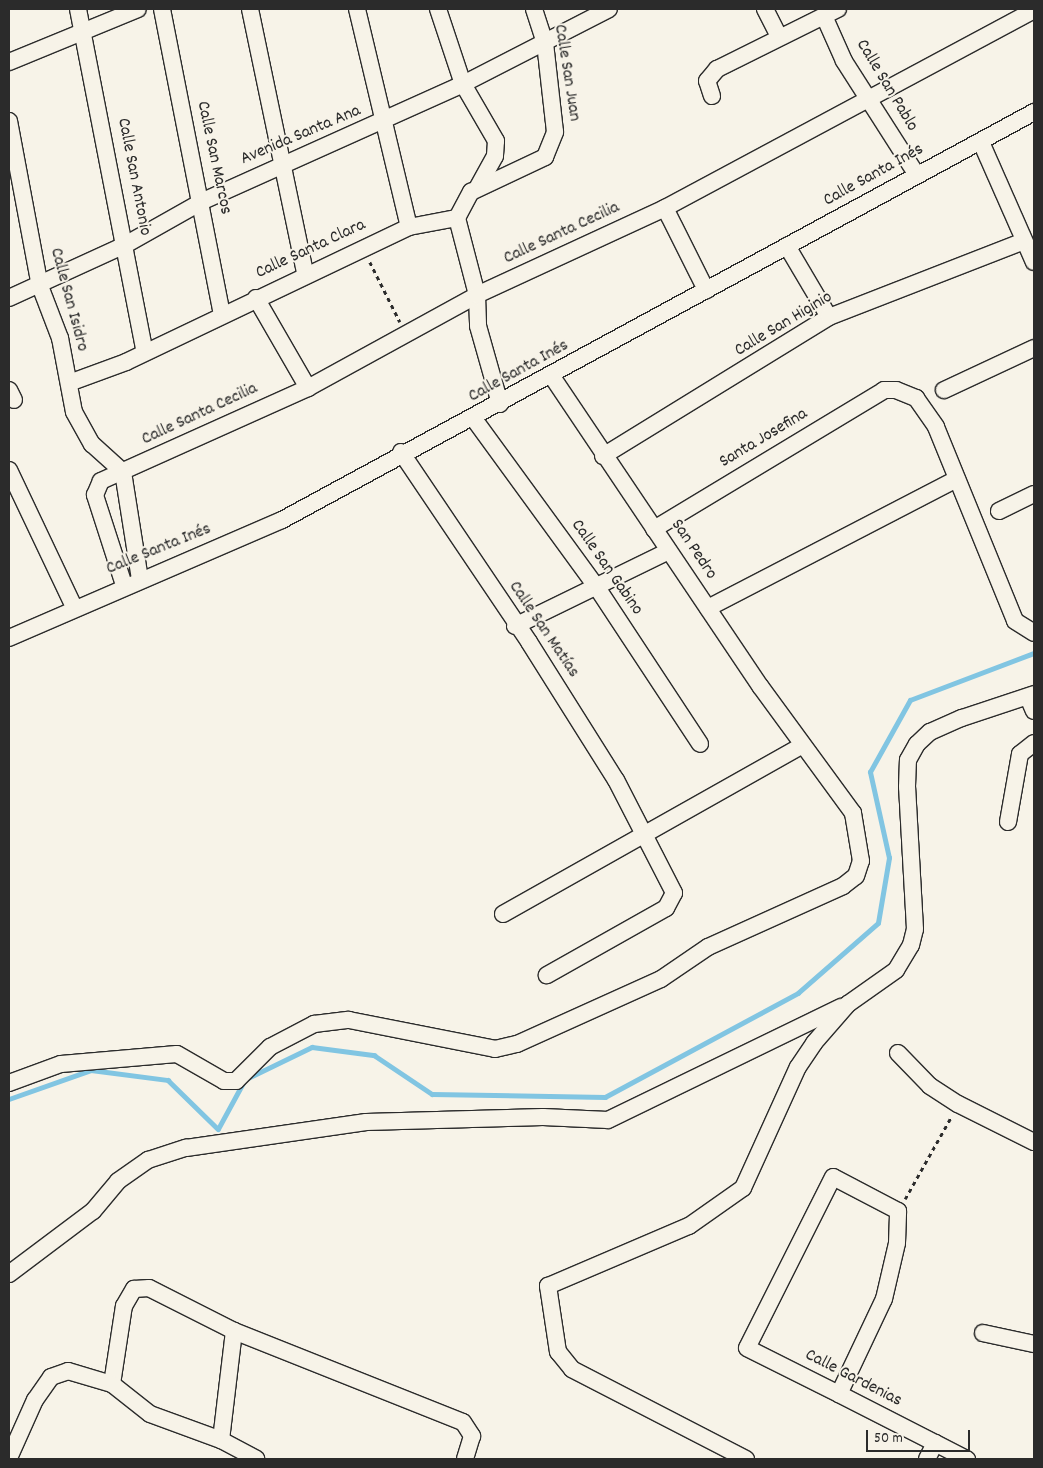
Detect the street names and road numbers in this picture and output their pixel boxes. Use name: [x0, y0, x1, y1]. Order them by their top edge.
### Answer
street label: Calle San Juan: [548, 23, 584, 123]
street label: Calle San Pablo: [850, 36, 922, 136]
street label: Calle San Marcos: [190, 99, 236, 217]
street label: Avenida Santa Ana: [238, 101, 364, 171]
street label: Calle San Antonio: [111, 116, 155, 238]
street label: Calle Santa Inés: [820, 140, 928, 212]
street label: Calle Santa Cecilia: [501, 198, 623, 270]
street label: Calle Santa Clara: [253, 215, 369, 285]
street label: Calle San Isidro: [44, 246, 92, 354]
street label: Calle San Higinio: [731, 287, 837, 363]
street label: Calle Santa Inés: [465, 336, 573, 408]
street label: Calle Santa Cecilia: [139, 379, 261, 451]
street label: Santa Josefina: [716, 404, 812, 474]
street label: Calle San Gabino: [565, 516, 647, 620]
street label: San Pedro: [665, 516, 721, 584]
street label: Calle Santa Inés: [103, 519, 215, 581]
street label: Calle San Matías: [503, 578, 583, 682]
street label: Calle Gardenias: [801, 1345, 905, 1413]

